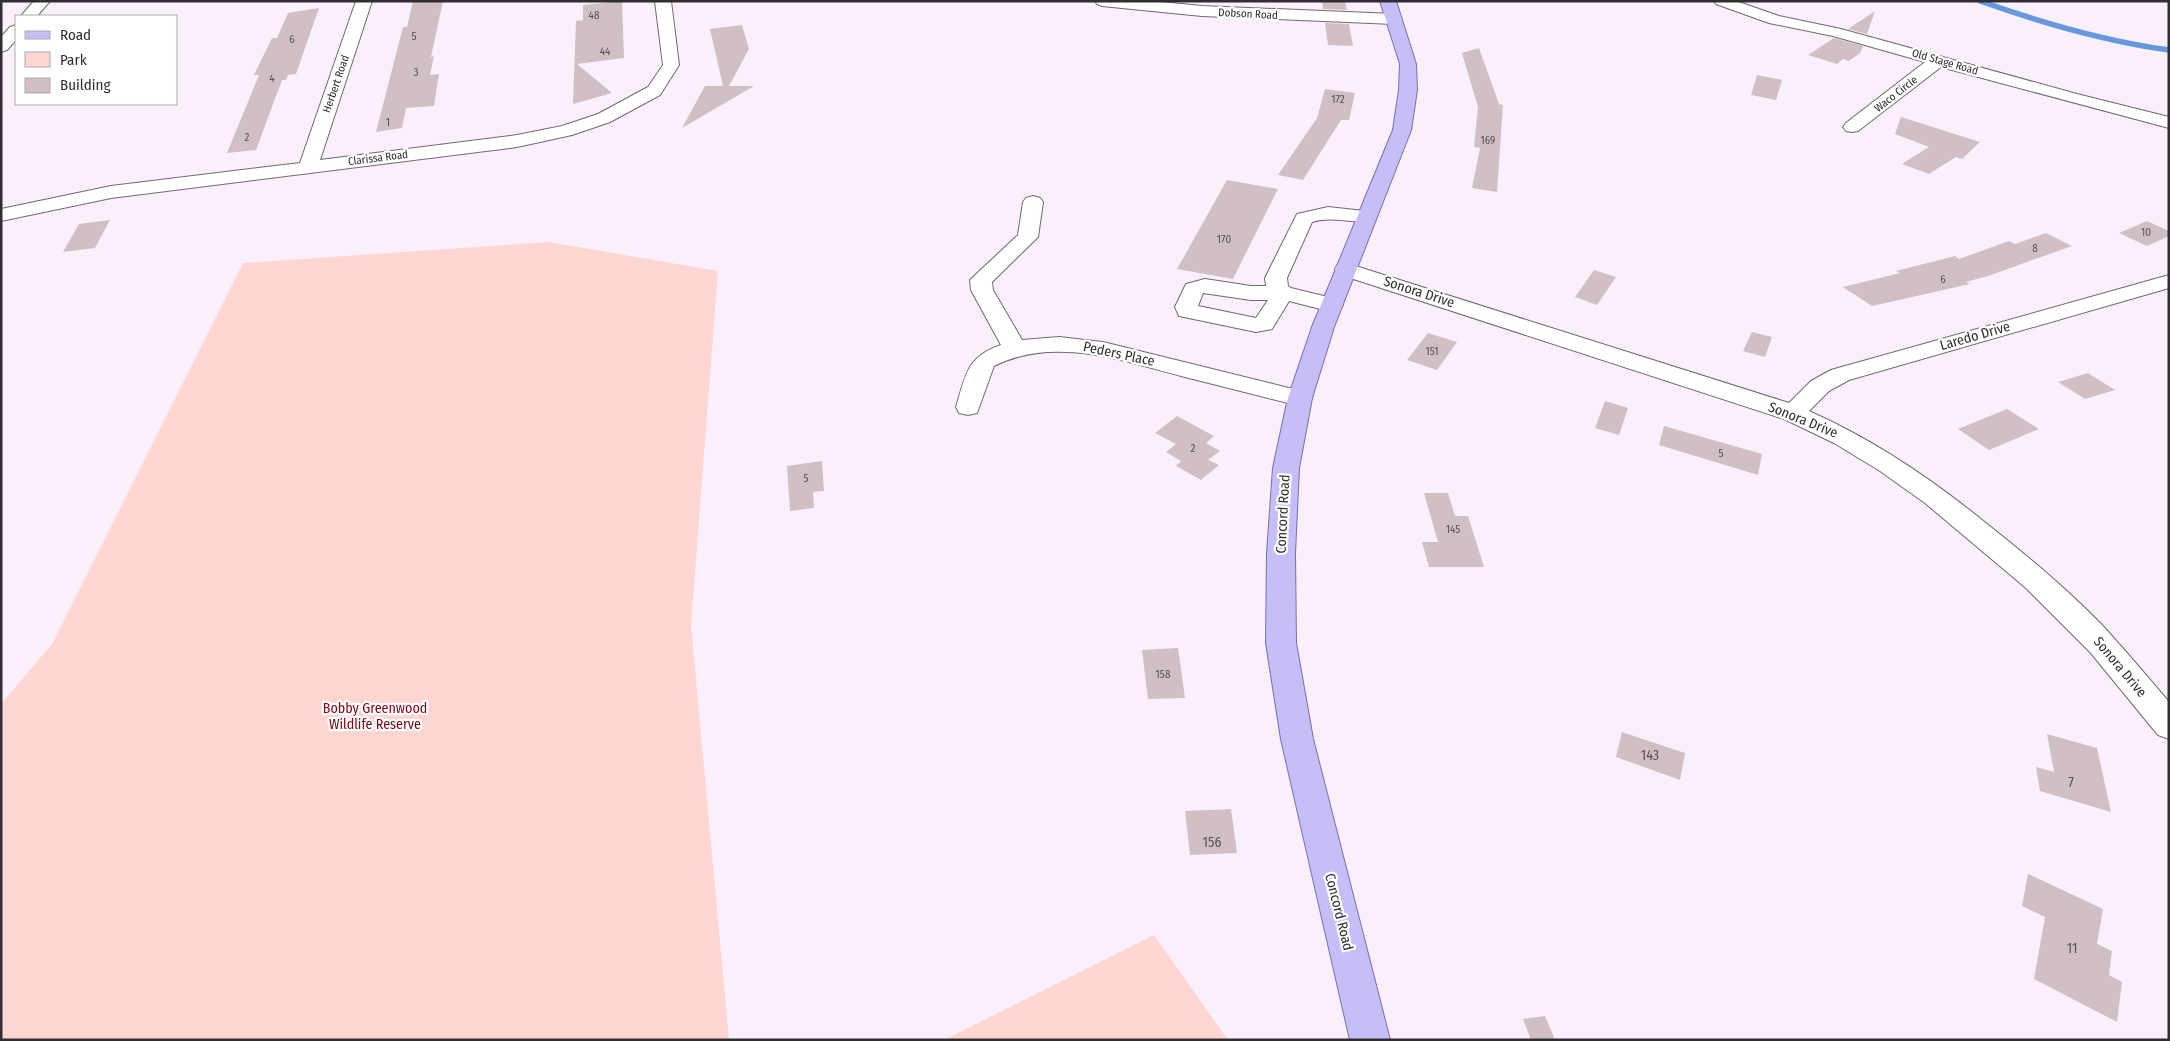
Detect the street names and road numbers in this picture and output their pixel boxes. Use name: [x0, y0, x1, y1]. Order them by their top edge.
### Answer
street label: Dobson Road: [1218, 6, 1278, 22]
street label: Old Stage Road: [1910, 46, 1980, 78]
street label: Herbert Road: [320, 53, 352, 115]
street label: Waco Circle: [1872, 73, 1920, 115]
street label: Clarissa Road: [347, 148, 409, 168]
street label: Sonora Drive: [1382, 273, 1457, 311]
street label: Laredo Drive: [1938, 318, 2012, 354]
street label: Peders Place: [1082, 338, 1156, 370]
street label: Sonora Drive: [1766, 398, 1840, 442]
street label: Concord Road: [1272, 474, 1294, 554]
street label: Sonora Drive: [2090, 633, 2150, 701]
street label: Concord Road: [1321, 872, 1357, 952]

